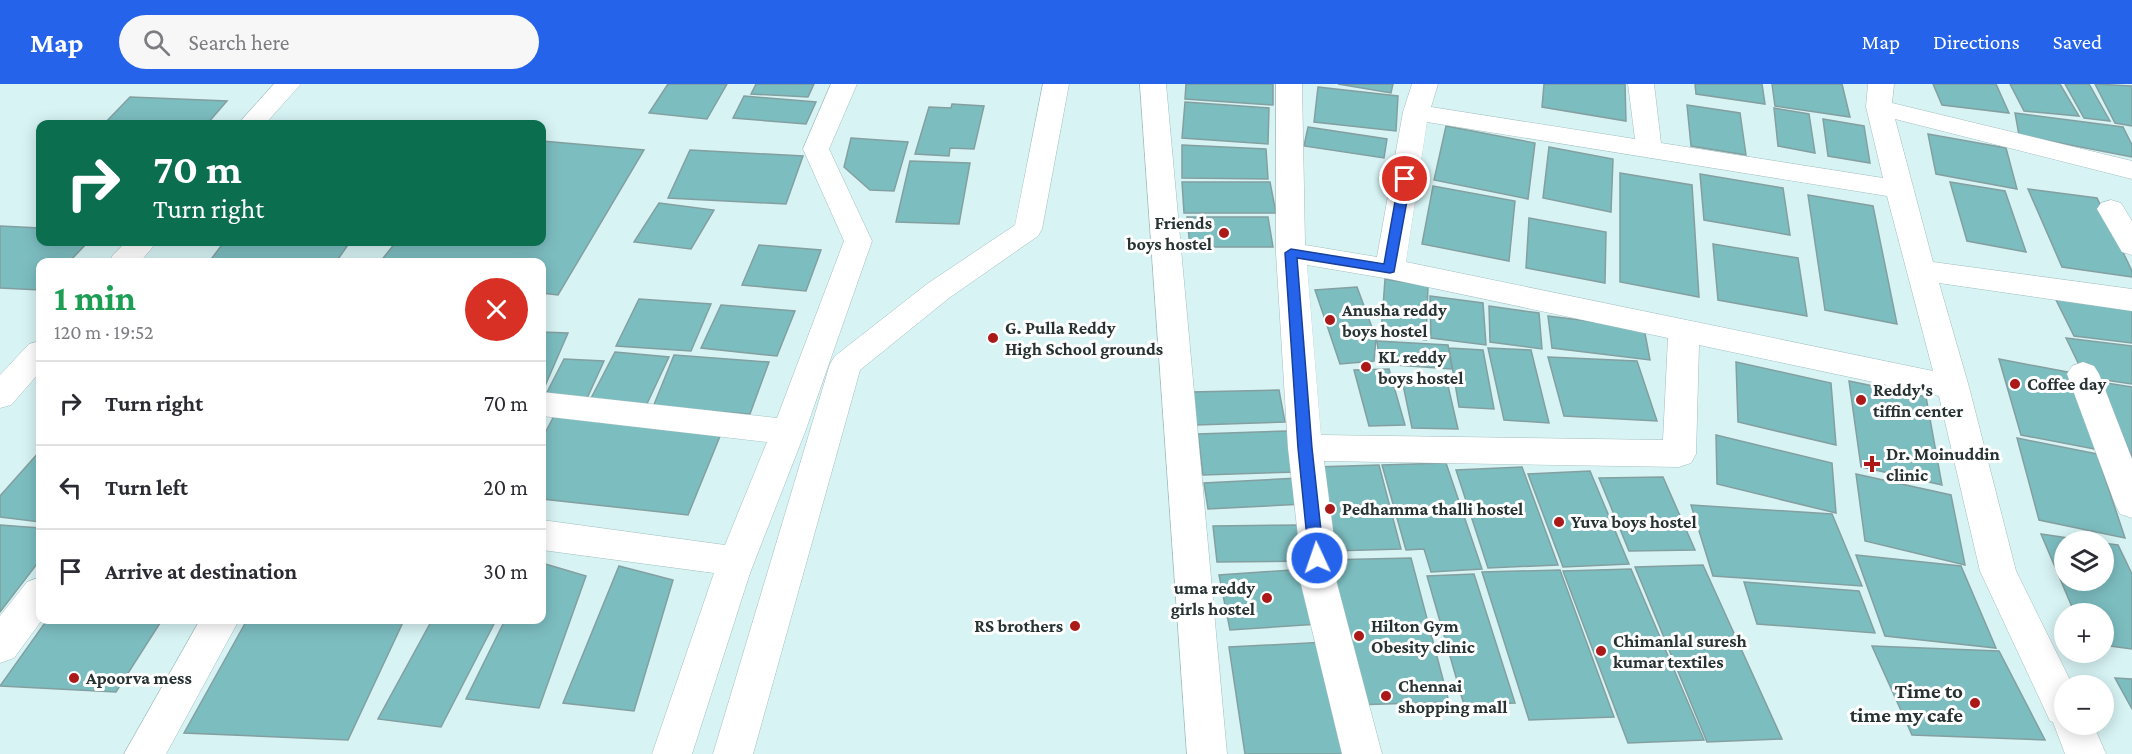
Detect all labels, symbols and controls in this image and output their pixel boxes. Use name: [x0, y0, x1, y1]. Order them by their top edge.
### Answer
search box: [119, 15, 539, 69]
icon: search: [140, 26, 173, 59]
text: Map: [30, 27, 83, 58]
text: Search here: [188, 30, 289, 55]
text: Map: [1862, 30, 1900, 54]
text: Directions: [1933, 30, 2020, 54]
text: Saved: [2053, 30, 2102, 54]
icon: right: [54, 144, 132, 222]
text: 70 m: [153, 145, 242, 192]
pin: [1379, 153, 1430, 204]
icon: arrive: [1388, 162, 1421, 195]
text: Turn right: [153, 194, 264, 224]
place label: Friends boys hostel: [1126, 213, 1212, 254]
marker: Friends boys hostel: [1217, 226, 1231, 240]
text: 1 min: [54, 278, 136, 318]
button: close: [465, 278, 528, 341]
place label: Anusha reddy boys hostel: [1341, 300, 1447, 341]
marker: Anusha reddy boys hostel: [1323, 313, 1337, 327]
place label: G. Pulla Reddy High School grounds: [1005, 318, 1163, 359]
text: 120 m · 19:52: [54, 321, 153, 343]
marker: G. Pulla Reddy High School grounds: [986, 331, 1000, 345]
place label: KL reddy boys hostel: [1377, 347, 1463, 388]
marker: KL reddy boys hostel: [1359, 360, 1373, 374]
place label: Coffee day: [2027, 374, 2106, 394]
marker: Coffee day: [2008, 377, 2022, 391]
place label: Reddy's tiffin center: [1873, 380, 1963, 421]
icon: right: [54, 387, 87, 420]
text: Turn right: [105, 391, 203, 416]
text: 70 m: [484, 391, 528, 416]
marker: Reddy's tiffin center: [1854, 393, 1868, 407]
place label: Dr. Moinuddin clinic: [1886, 444, 2000, 485]
marker: Dr. Moinuddin clinic: [1863, 455, 1881, 473]
icon: left: [54, 471, 87, 504]
text: Turn left: [105, 475, 188, 500]
text: 20 m: [483, 475, 528, 500]
place label: Pedhamma thalli hostel: [1342, 499, 1523, 519]
marker: Pedhamma thalli hostel: [1323, 502, 1337, 516]
place label: Yuva boys hostel: [1571, 512, 1697, 532]
marker: Yuva boys hostel: [1552, 515, 1566, 529]
position arrow: [1285, 526, 1349, 590]
map controls: [2054, 531, 2114, 735]
button: layers: [2054, 531, 2114, 591]
icon: arrive: [54, 555, 87, 588]
text: Arrive at destination: [105, 559, 297, 584]
text: 30 m: [483, 559, 528, 584]
place label: uma reddy girls hostel: [1171, 578, 1255, 619]
marker: uma reddy girls hostel: [1260, 591, 1274, 605]
button: +: [2054, 603, 2114, 663]
place label: RS brothers: [974, 616, 1063, 636]
place label: Hilton Gym Obesity clinic: [1371, 616, 1475, 657]
marker: RS brothers: [1068, 619, 1082, 633]
marker: Hilton Gym Obesity clinic: [1352, 629, 1366, 643]
place label: Chimanlal suresh kumar textiles: [1613, 631, 1748, 672]
marker: Chimanlal suresh kumar textiles: [1594, 644, 1608, 658]
place label: Apoorva mess: [85, 668, 192, 688]
marker: Apoorva mess: [67, 671, 81, 685]
button: −: [2054, 675, 2114, 735]
place label: Chennai shopping mall: [1398, 676, 1507, 717]
place label: Time to time my cafe: [1850, 679, 1963, 727]
marker: Chennai shopping mall: [1379, 689, 1393, 703]
marker: Time to time my cafe: [1968, 696, 1982, 710]

